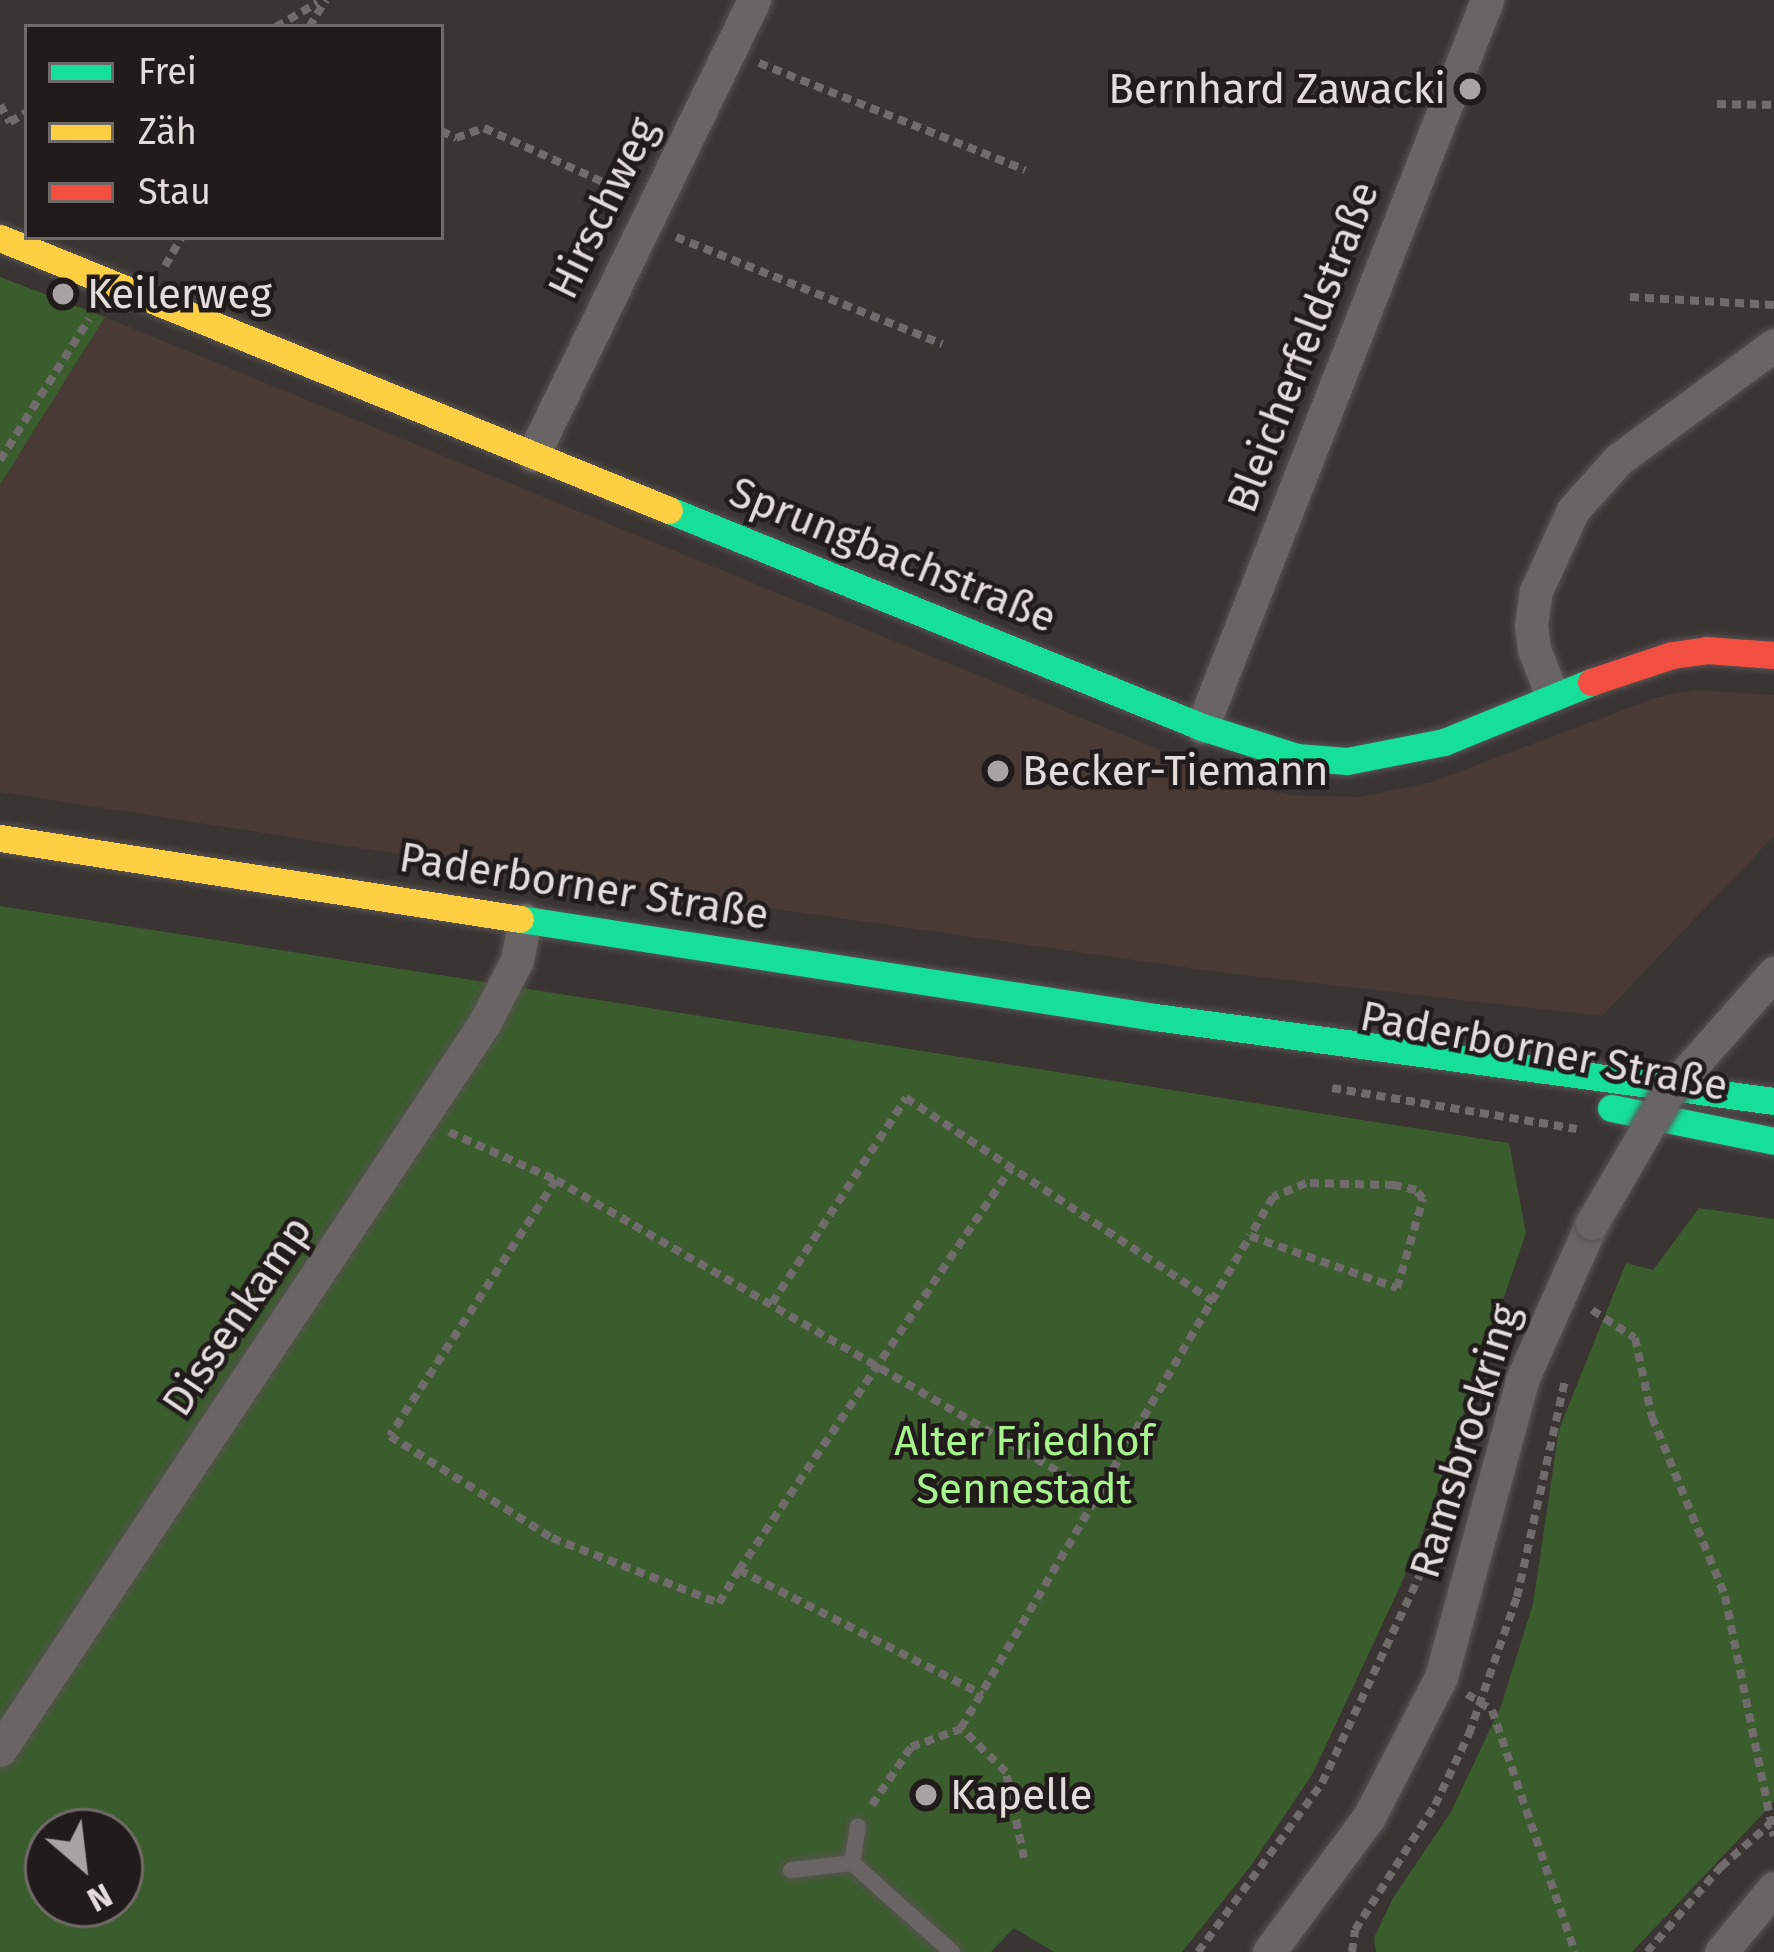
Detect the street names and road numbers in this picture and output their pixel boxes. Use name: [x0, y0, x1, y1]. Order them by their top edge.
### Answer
street label: Hirschweg: [538, 109, 668, 307]
street label: Bleicherfeldstraße: [1217, 175, 1389, 519]
street label: Sprungbachstraße: [723, 467, 1063, 643]
street label: Paderborner Straße: [396, 832, 772, 940]
street label: Paderborner Straße: [1356, 991, 1732, 1111]
street label: Dissenkamp: [152, 1207, 322, 1425]
street label: Ramsbrockring: [1399, 1298, 1531, 1584]

